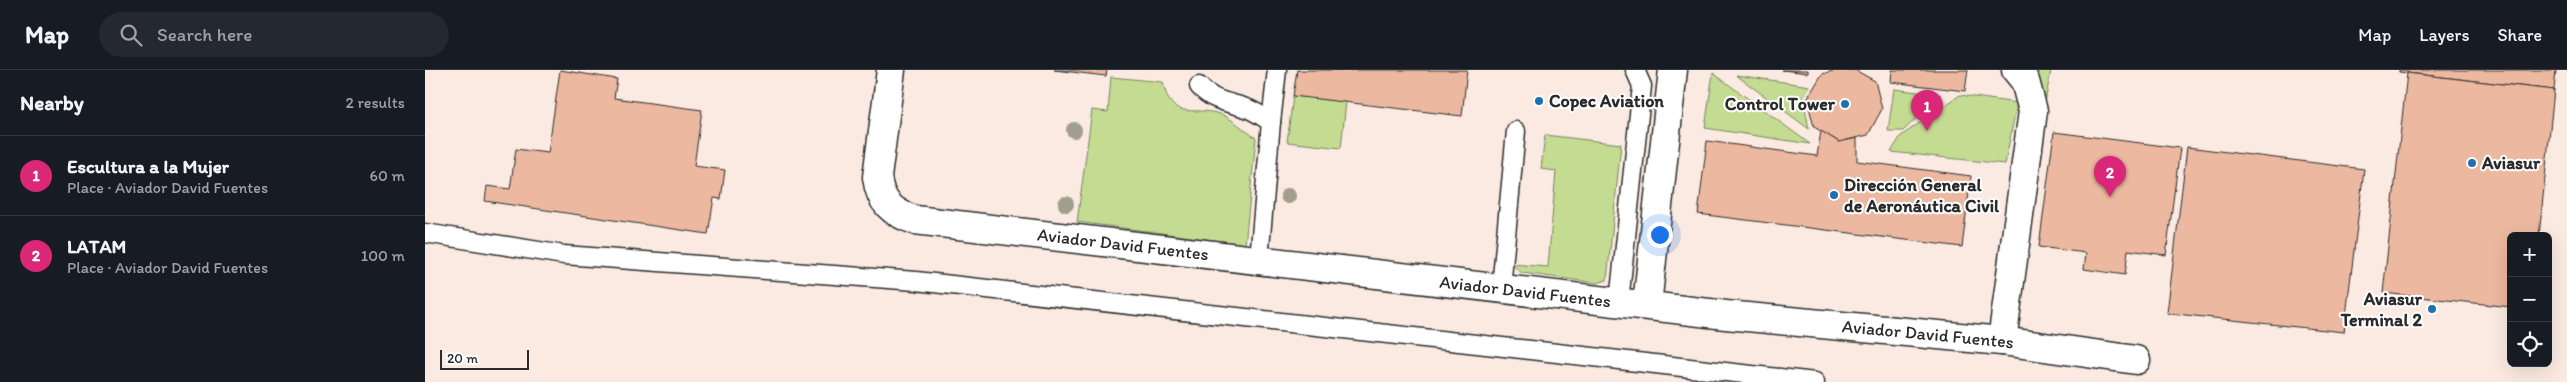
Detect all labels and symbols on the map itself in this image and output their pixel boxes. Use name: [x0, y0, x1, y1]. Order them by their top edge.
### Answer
place label: Copec Aviation: [1549, 90, 1664, 112]
pin: 1: [1911, 90, 1943, 131]
place label: Control Tower: [1725, 93, 1836, 115]
marker: Copec Aviation: [1533, 95, 1545, 107]
marker: Control Tower: [1839, 98, 1851, 110]
place label: Aviasur: [2481, 152, 2541, 174]
pin: 2: [2094, 156, 2126, 197]
marker: Aviasur: [2466, 157, 2478, 169]
place label: Dirección General de Aeronáutica Civil: [1844, 174, 2000, 217]
marker: Dirección General de Aeronáutica Civil: [1828, 189, 1840, 201]
your location: [1647, 222, 1673, 248]
street label: Aviador David Fuentes: [1036, 223, 1210, 265]
street label: Aviador David Fuentes: [1438, 271, 1612, 312]
place label: Aviasur Terminal 2: [2340, 288, 2423, 331]
marker: Aviasur Terminal 2: [2426, 303, 2438, 315]
street label: Aviador David Fuentes: [1841, 315, 2015, 354]
scale bar: [440, 347, 529, 370]

